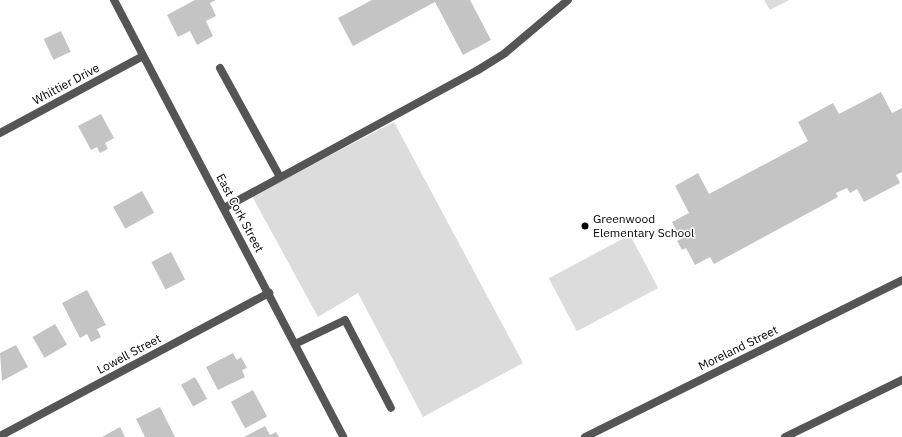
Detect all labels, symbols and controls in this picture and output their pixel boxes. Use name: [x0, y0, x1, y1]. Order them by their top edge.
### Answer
street label: Whittier Drive: [30, 60, 102, 108]
street label: East Cork Street: [213, 171, 267, 255]
place label: Greenwood Elementary School: [593, 212, 694, 240]
marker: Greenwood Elementary School: [580, 221, 590, 231]
street label: Moreland Street: [696, 323, 780, 373]
street label: Lowell Street: [94, 331, 164, 377]

